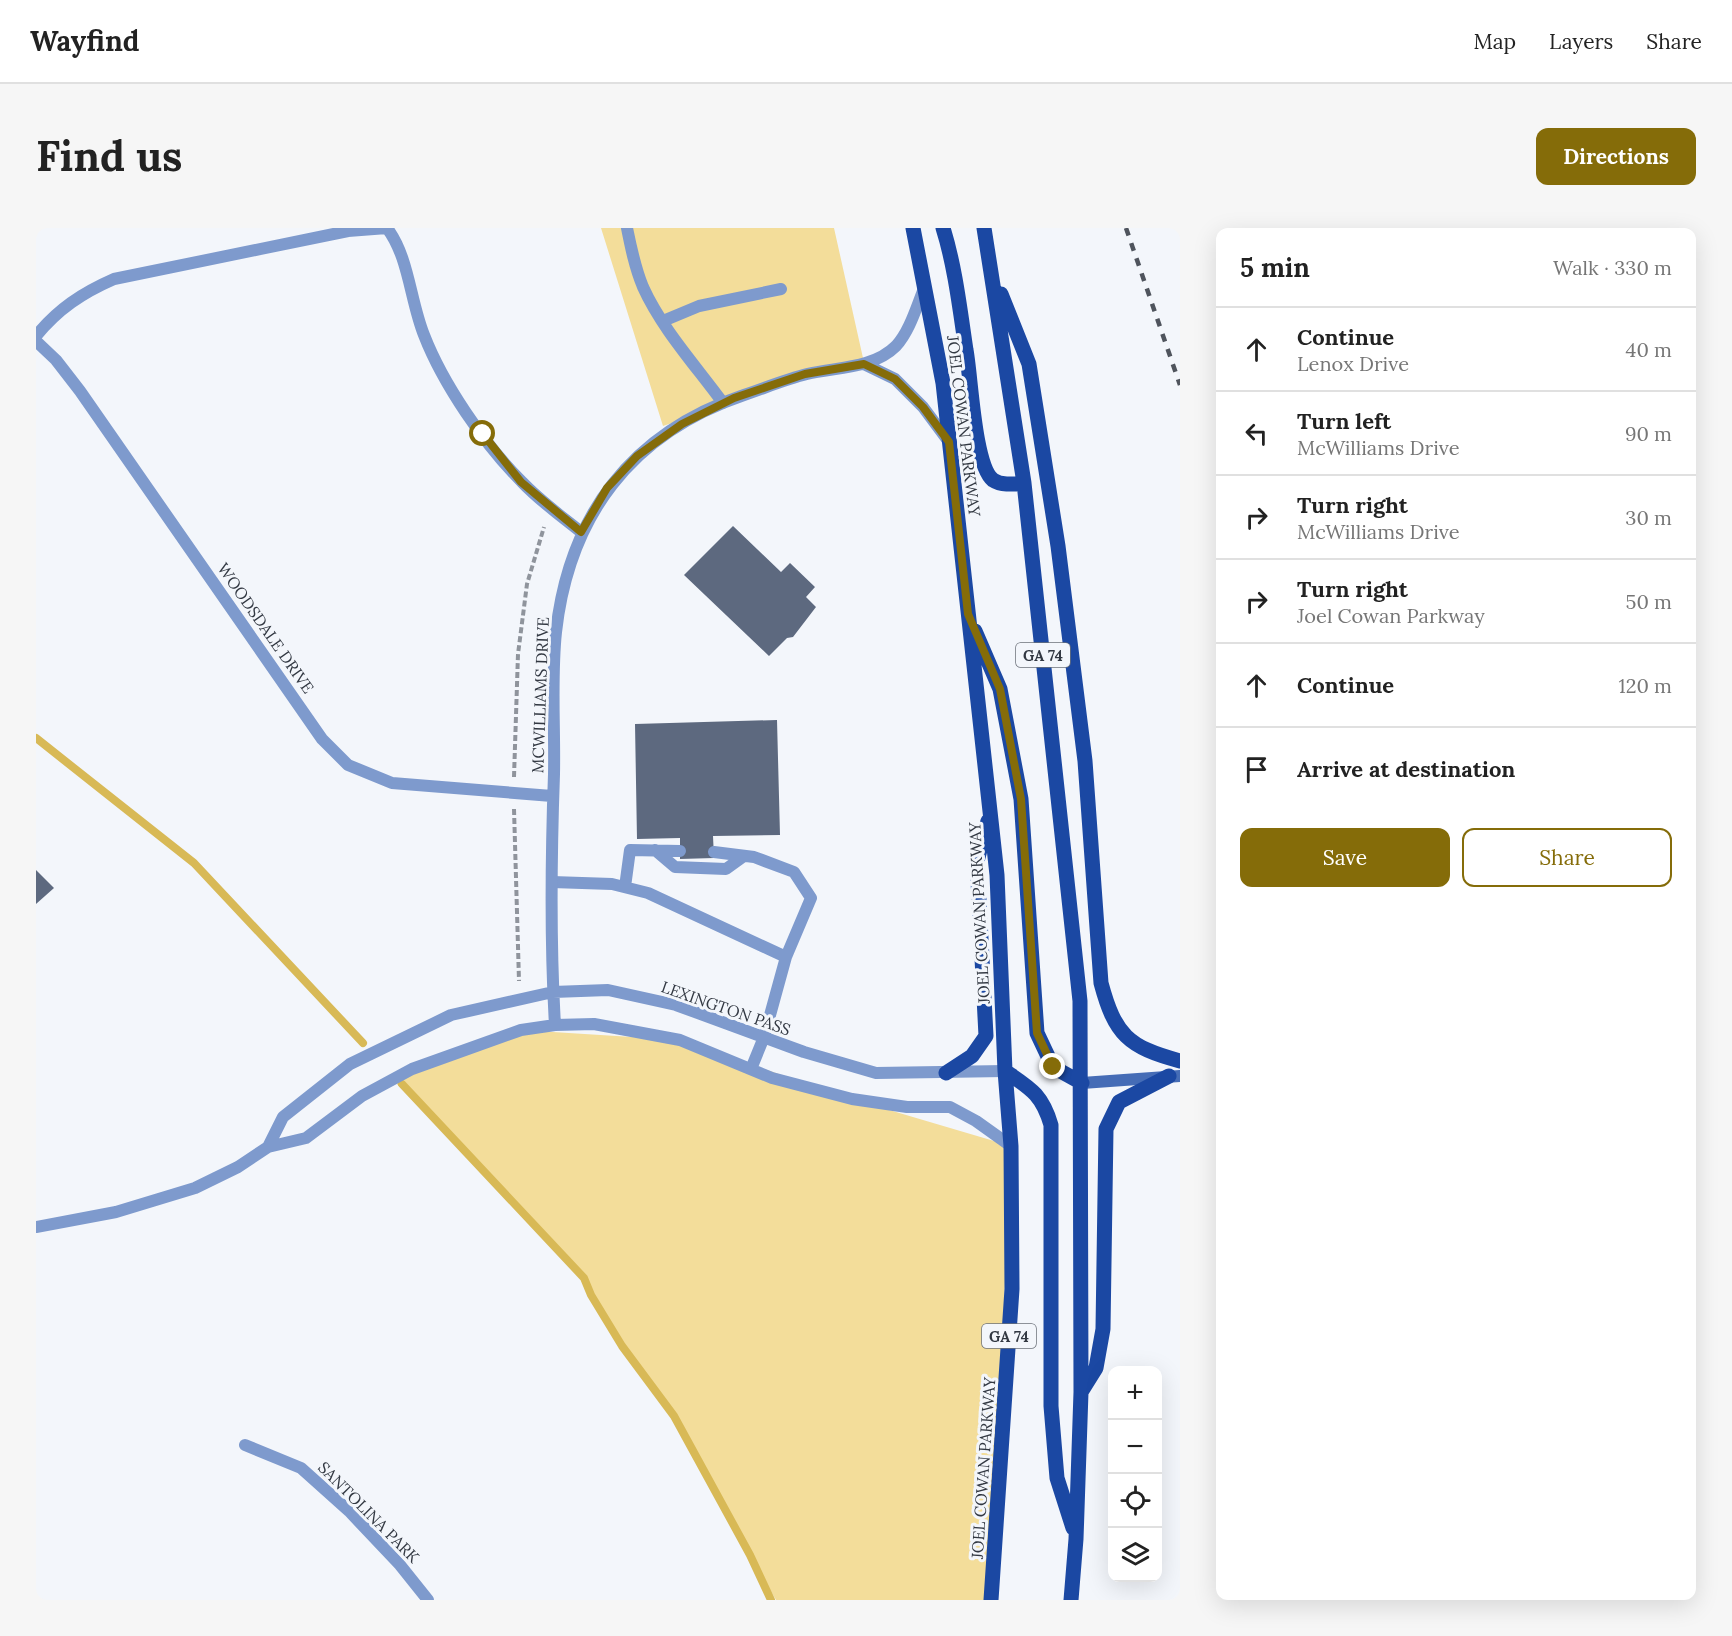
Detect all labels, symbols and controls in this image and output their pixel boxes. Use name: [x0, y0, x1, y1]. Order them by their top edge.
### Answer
text: Wayfind: [30, 23, 139, 59]
text: Map: [1473, 28, 1516, 55]
text: Layers: [1549, 28, 1613, 55]
text: Share: [1646, 28, 1702, 55]
button: Directions: [1536, 128, 1696, 185]
text: Find us: [36, 129, 182, 183]
text: 5 min: [1240, 251, 1310, 284]
text: Walk · 330 m: [1553, 255, 1672, 280]
text: Continue: [1297, 323, 1394, 351]
street label: JOEL COWAN PARKWAY: [943, 333, 985, 518]
icon: ahead: [1240, 333, 1273, 366]
text: 40 m: [1626, 337, 1672, 362]
text: Lenox Drive: [1297, 351, 1409, 376]
text: Turn left: [1297, 407, 1391, 435]
icon: left: [1240, 417, 1273, 450]
route start: [469, 420, 495, 446]
text: 90 m: [1625, 421, 1672, 446]
text: McWilliams Drive: [1297, 435, 1460, 460]
text: Turn right: [1297, 491, 1408, 519]
icon: right: [1240, 501, 1273, 534]
text: 30 m: [1625, 505, 1672, 530]
text: McWilliams Drive: [1297, 519, 1460, 544]
street label: WOODSDALE DRIVE: [213, 559, 319, 697]
text: Turn right: [1297, 575, 1408, 603]
icon: right: [1240, 585, 1273, 618]
text: 50 m: [1626, 589, 1672, 614]
text: Joel Cowan Parkway: [1297, 603, 1485, 628]
street label: MCWILLIAMS DRIVE: [527, 616, 553, 774]
road number: GA 74: [1016, 643, 1070, 667]
icon: ahead: [1240, 669, 1273, 702]
text: Continue: [1297, 671, 1394, 699]
text: 120 m: [1618, 673, 1672, 698]
icon: arrive: [1240, 753, 1273, 786]
text: Arrive at destination: [1297, 755, 1515, 783]
street label: JOEL COWAN PARKWAY: [964, 821, 994, 1005]
button: Save: [1240, 828, 1450, 887]
button: Share: [1462, 828, 1672, 887]
street label: LEXINGTON PASS: [659, 976, 793, 1040]
route end: [1039, 1053, 1065, 1079]
road number: GA 74: [982, 1324, 1036, 1348]
map controls: [1108, 1366, 1162, 1582]
button: +: [1108, 1366, 1162, 1420]
street label: JOEL COWAN PARKWAY: [967, 1376, 999, 1561]
button: −: [1108, 1420, 1162, 1474]
street label: SANTOLINA PARK: [314, 1457, 424, 1567]
button: locate: [1108, 1474, 1162, 1528]
button: layers: [1108, 1528, 1162, 1582]

